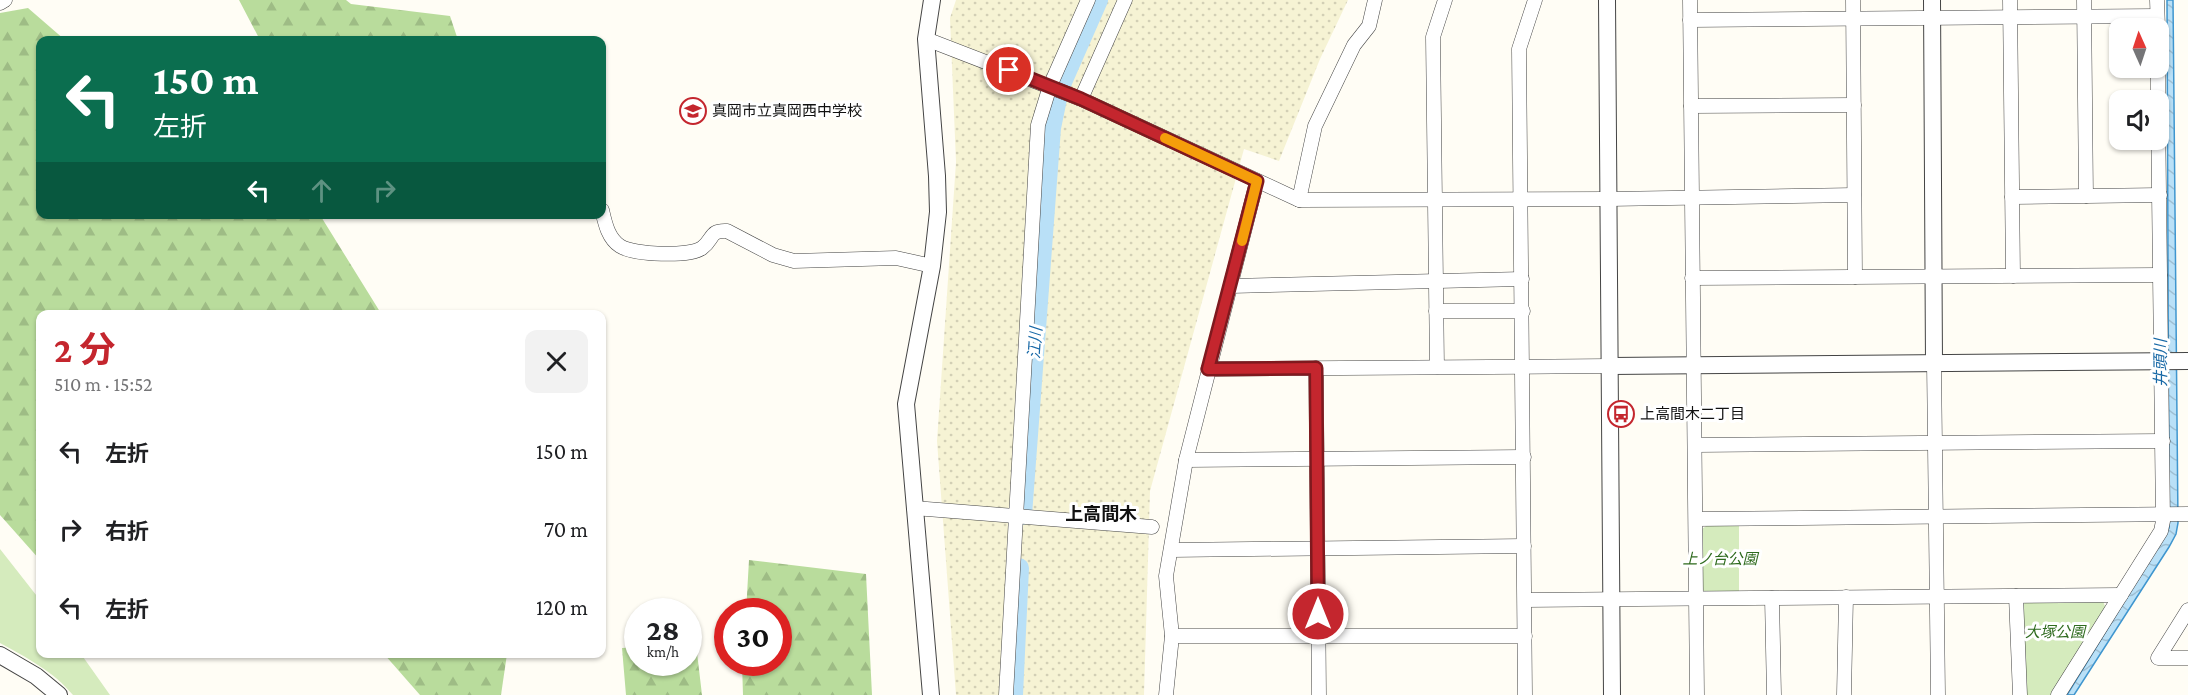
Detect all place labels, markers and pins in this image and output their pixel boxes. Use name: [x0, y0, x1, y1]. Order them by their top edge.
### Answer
pin: [983, 44, 1034, 95]
school or university icon: 真岡市立真岡西中学校: [678, 96, 708, 126]
place label: 真岡市立真岡西中学校: [712, 103, 862, 119]
bus stop icon: 上高間木二丁目: [1606, 399, 1636, 429]
place label: 上高間木二丁目: [1640, 406, 1745, 422]

